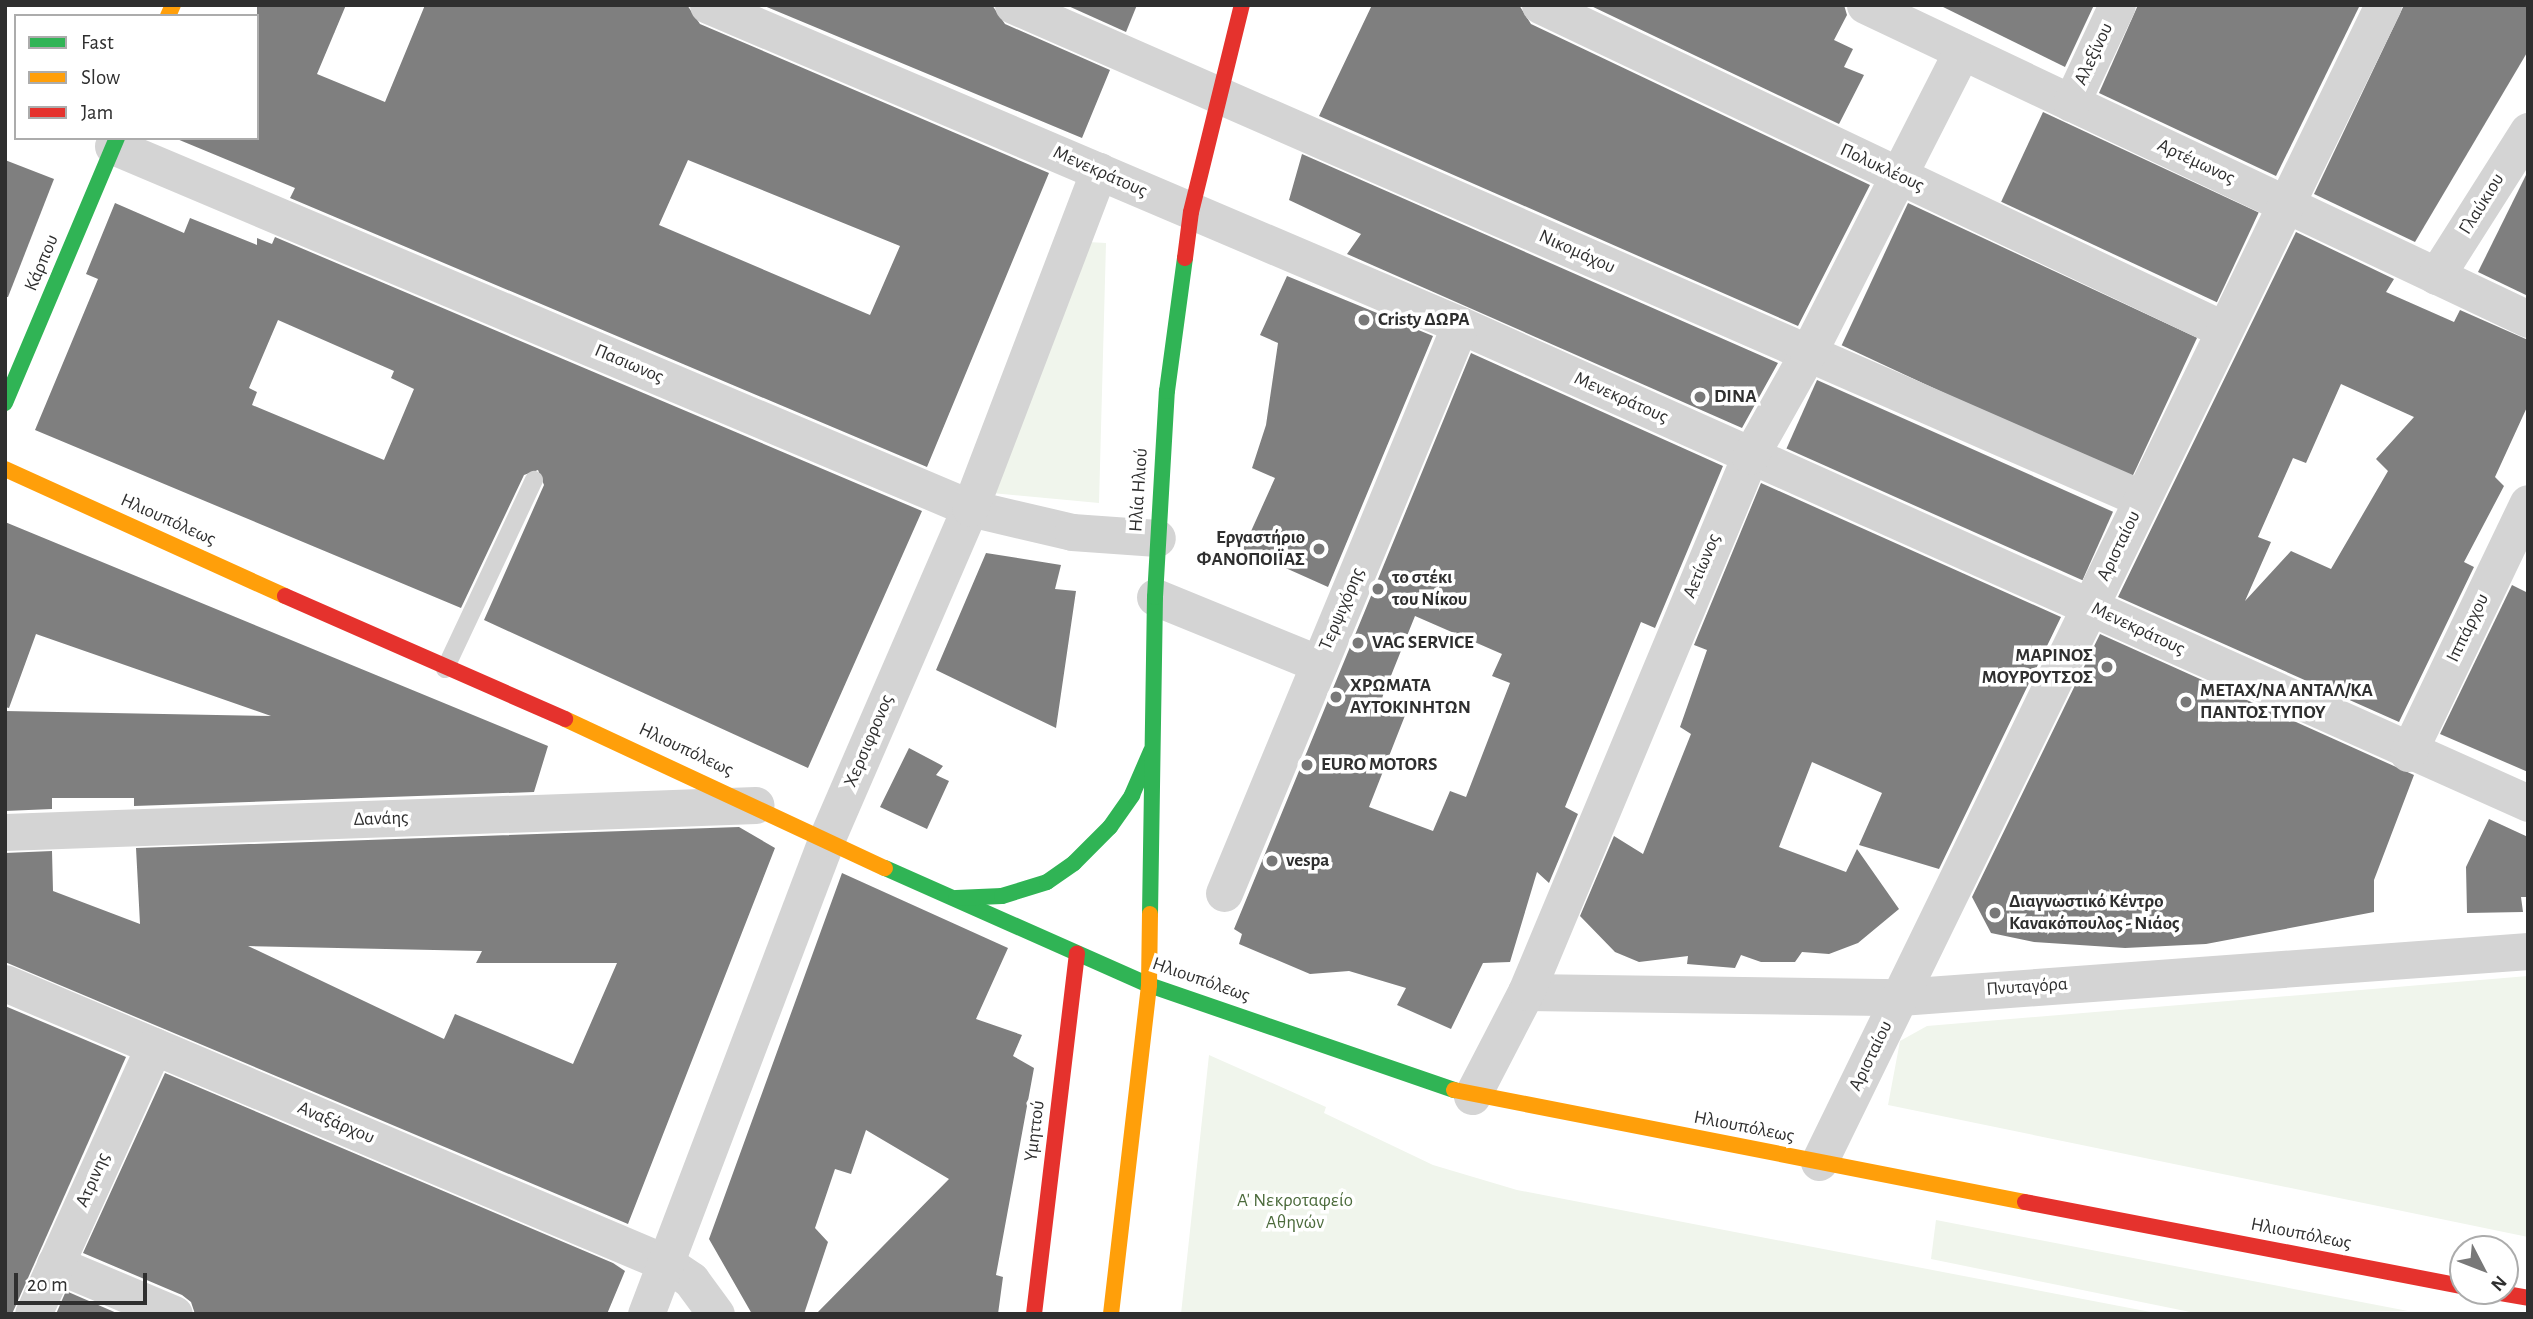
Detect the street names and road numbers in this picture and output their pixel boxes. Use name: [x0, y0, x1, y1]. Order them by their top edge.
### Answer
street label: Αλεξίνου: [2070, 19, 2118, 89]
street label: Αρτέμωνος: [2154, 134, 2238, 190]
street label: Πολυκλέους: [1836, 139, 1928, 197]
street label: Μενεκράτους: [1049, 141, 1151, 203]
street label: Γλαύκιου: [2454, 169, 2510, 239]
street label: Νικομάχου: [1535, 225, 1619, 279]
street label: Κάρπου: [20, 231, 64, 295]
street label: Πασιωνος: [591, 339, 667, 389]
street label: Μενεκράτους: [1570, 367, 1672, 429]
street label: Ηλία Ηλιού: [1125, 447, 1153, 533]
street label: Ηλιουπόλεως: [117, 489, 219, 551]
street label: Αρισταίου: [2092, 507, 2146, 585]
street label: Αετίωνος: [1678, 530, 1726, 602]
street label: Τερψιχόρης: [1314, 564, 1370, 654]
street label: Ιππάρχου: [2442, 590, 2494, 666]
street label: Μενεκράτους: [2088, 597, 2188, 661]
street label: Χερσιφρονος: [839, 691, 899, 791]
street label: Ηλιουπόλεως: [635, 718, 737, 782]
street label: Δανάης: [353, 807, 409, 831]
street label: Ηλιουπόλεως: [1149, 953, 1253, 1007]
street label: Πνυταγόρα: [1985, 973, 2069, 1001]
street label: Αρισταίου: [1844, 1017, 1898, 1095]
street label: Αναξάρχου: [294, 1097, 378, 1149]
street label: Υμηττού: [1020, 1099, 1050, 1163]
street label: Ηλιουπόλεως: [1692, 1106, 1796, 1148]
street label: Ατρινης: [71, 1149, 115, 1211]
street label: Ηλιουπόλεως: [2249, 1213, 2353, 1255]

